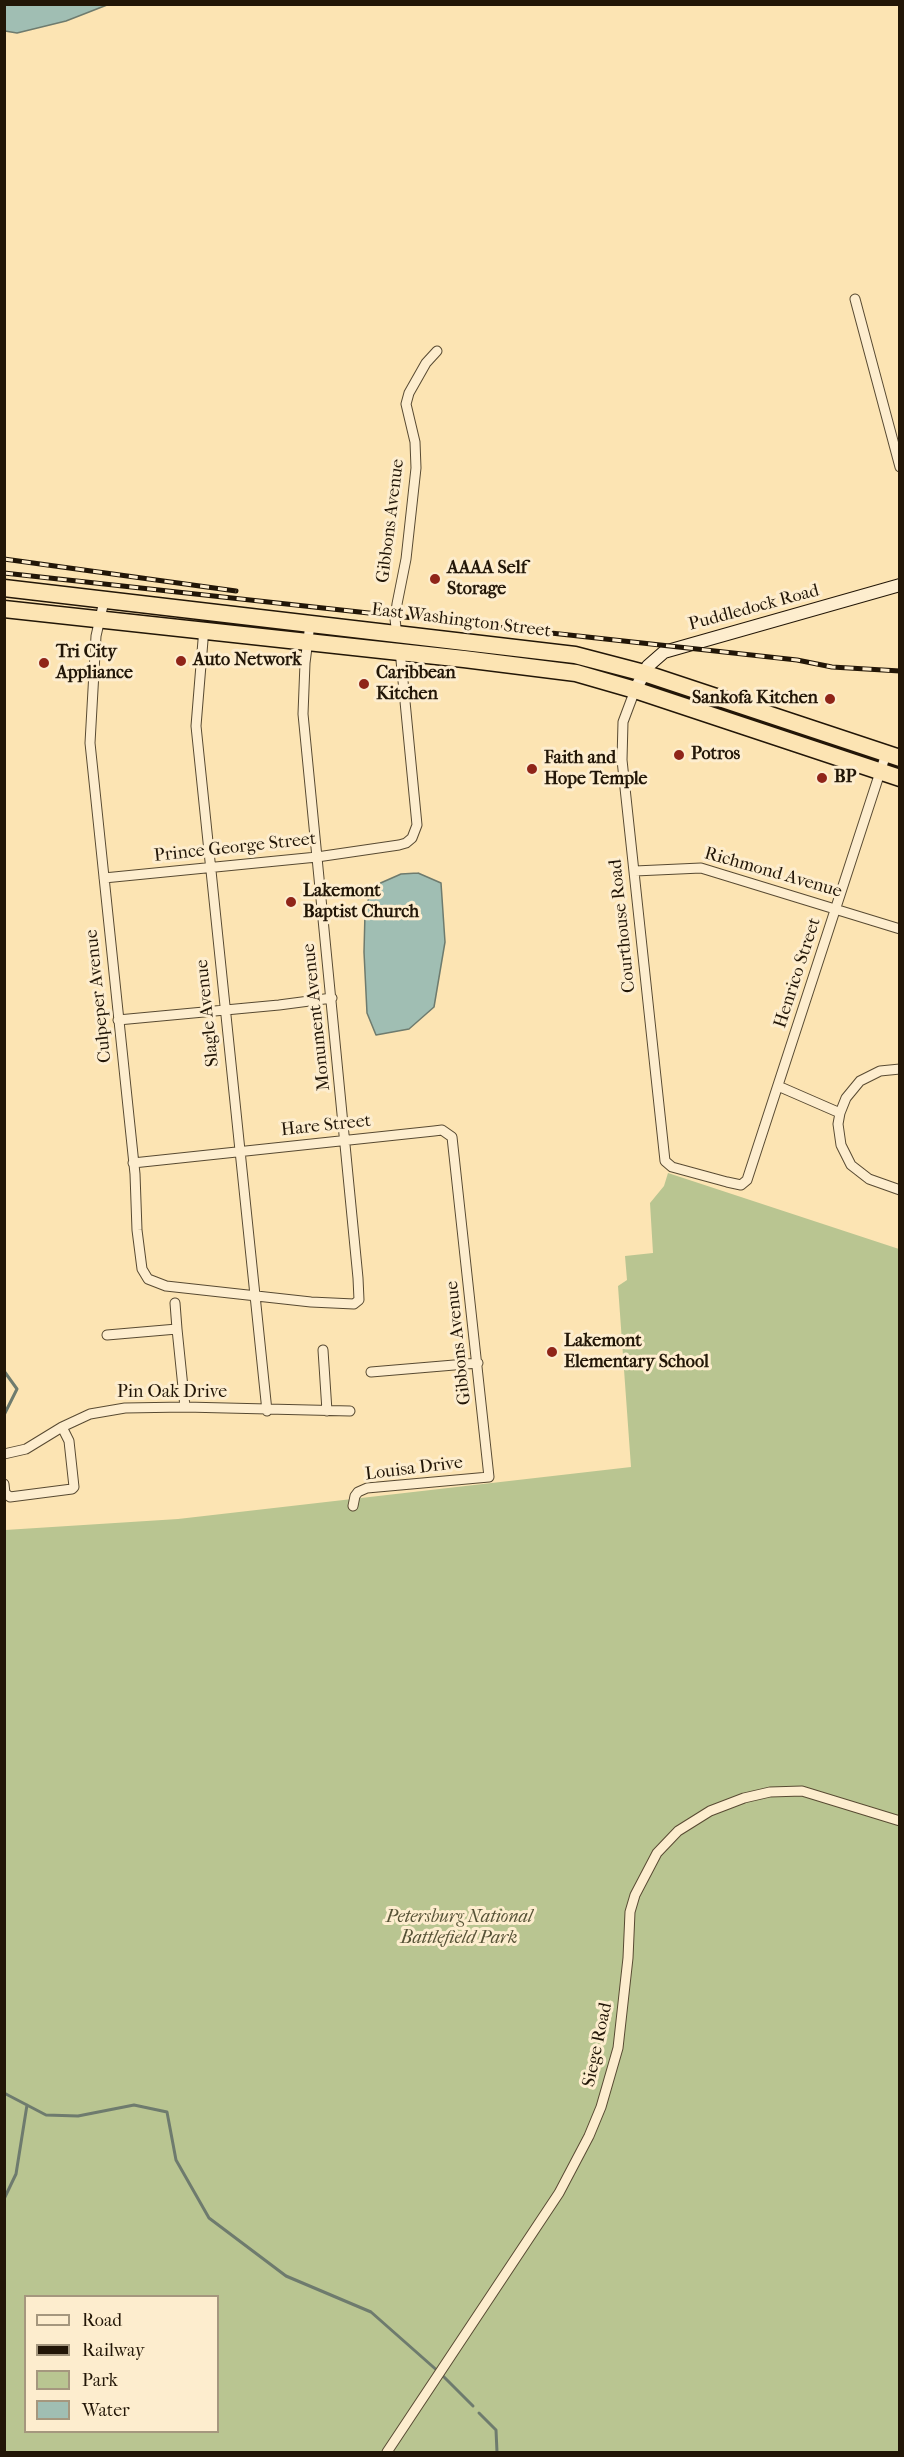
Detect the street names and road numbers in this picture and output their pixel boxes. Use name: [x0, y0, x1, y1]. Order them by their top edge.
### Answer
street label: Gibbons Avenue: [373, 458, 409, 584]
street label: Puddledock Road: [686, 580, 822, 636]
street label: East Washington Street: [370, 599, 552, 643]
street label: Prince George Street: [153, 829, 317, 867]
street label: Richmond Avenue: [702, 843, 844, 903]
street label: Courthouse Road: [605, 858, 641, 994]
street label: Henrico Street: [770, 915, 826, 1031]
street label: Culpeper Avenue: [81, 928, 117, 1064]
street label: Monument Avenue: [299, 942, 335, 1092]
street label: Slagle Avenue: [192, 958, 224, 1068]
street label: Hare Street: [280, 1111, 372, 1141]
street label: Gibbons Avenue: [442, 1280, 476, 1406]
street label: Pin Oak Drive: [117, 1382, 227, 1404]
street label: Louisa Drive: [364, 1452, 464, 1486]
street label: Siege Road: [579, 2001, 617, 2089]

